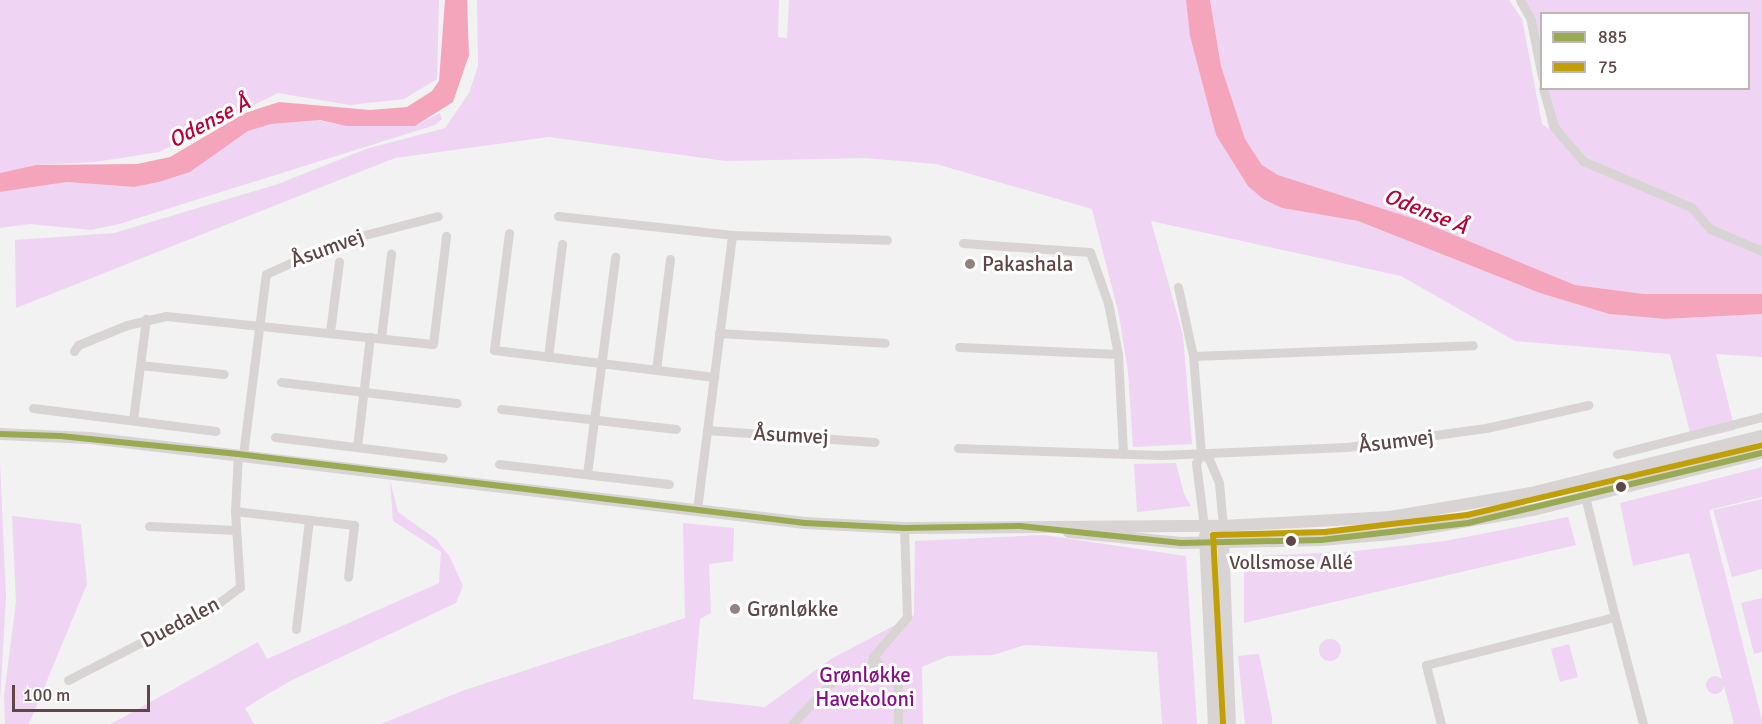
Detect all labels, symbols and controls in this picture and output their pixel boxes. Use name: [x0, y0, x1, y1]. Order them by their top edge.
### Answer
legend: [1540, 12, 1750, 90]
text: 885: [1598, 26, 1627, 48]
text: 75: [1598, 56, 1617, 78]
water label: Odense Å: [164, 89, 254, 153]
water label: Odense Å: [1380, 182, 1472, 240]
street label: Åsumvej: [287, 223, 367, 273]
place label: Pakashala: [982, 251, 1073, 277]
marker: Pakashala: [963, 257, 977, 271]
street label: Åsumvej: [753, 420, 829, 450]
street label: Åsumvej: [1357, 424, 1435, 458]
unlabelled marker: [1615, 481, 1627, 493]
marker: Vollsmose Allé: [1285, 535, 1297, 547]
place label: Vollsmose Allé: [1229, 550, 1353, 574]
street label: Duedalen: [136, 591, 224, 653]
place label: Grønløkke: [747, 596, 839, 622]
marker: Grønløkke: [728, 602, 742, 616]
park label: Grønløkke Havekoloni: [815, 662, 915, 712]
scale bar: [15, 673, 153, 711]
text: 100 m: [23, 684, 70, 706]

